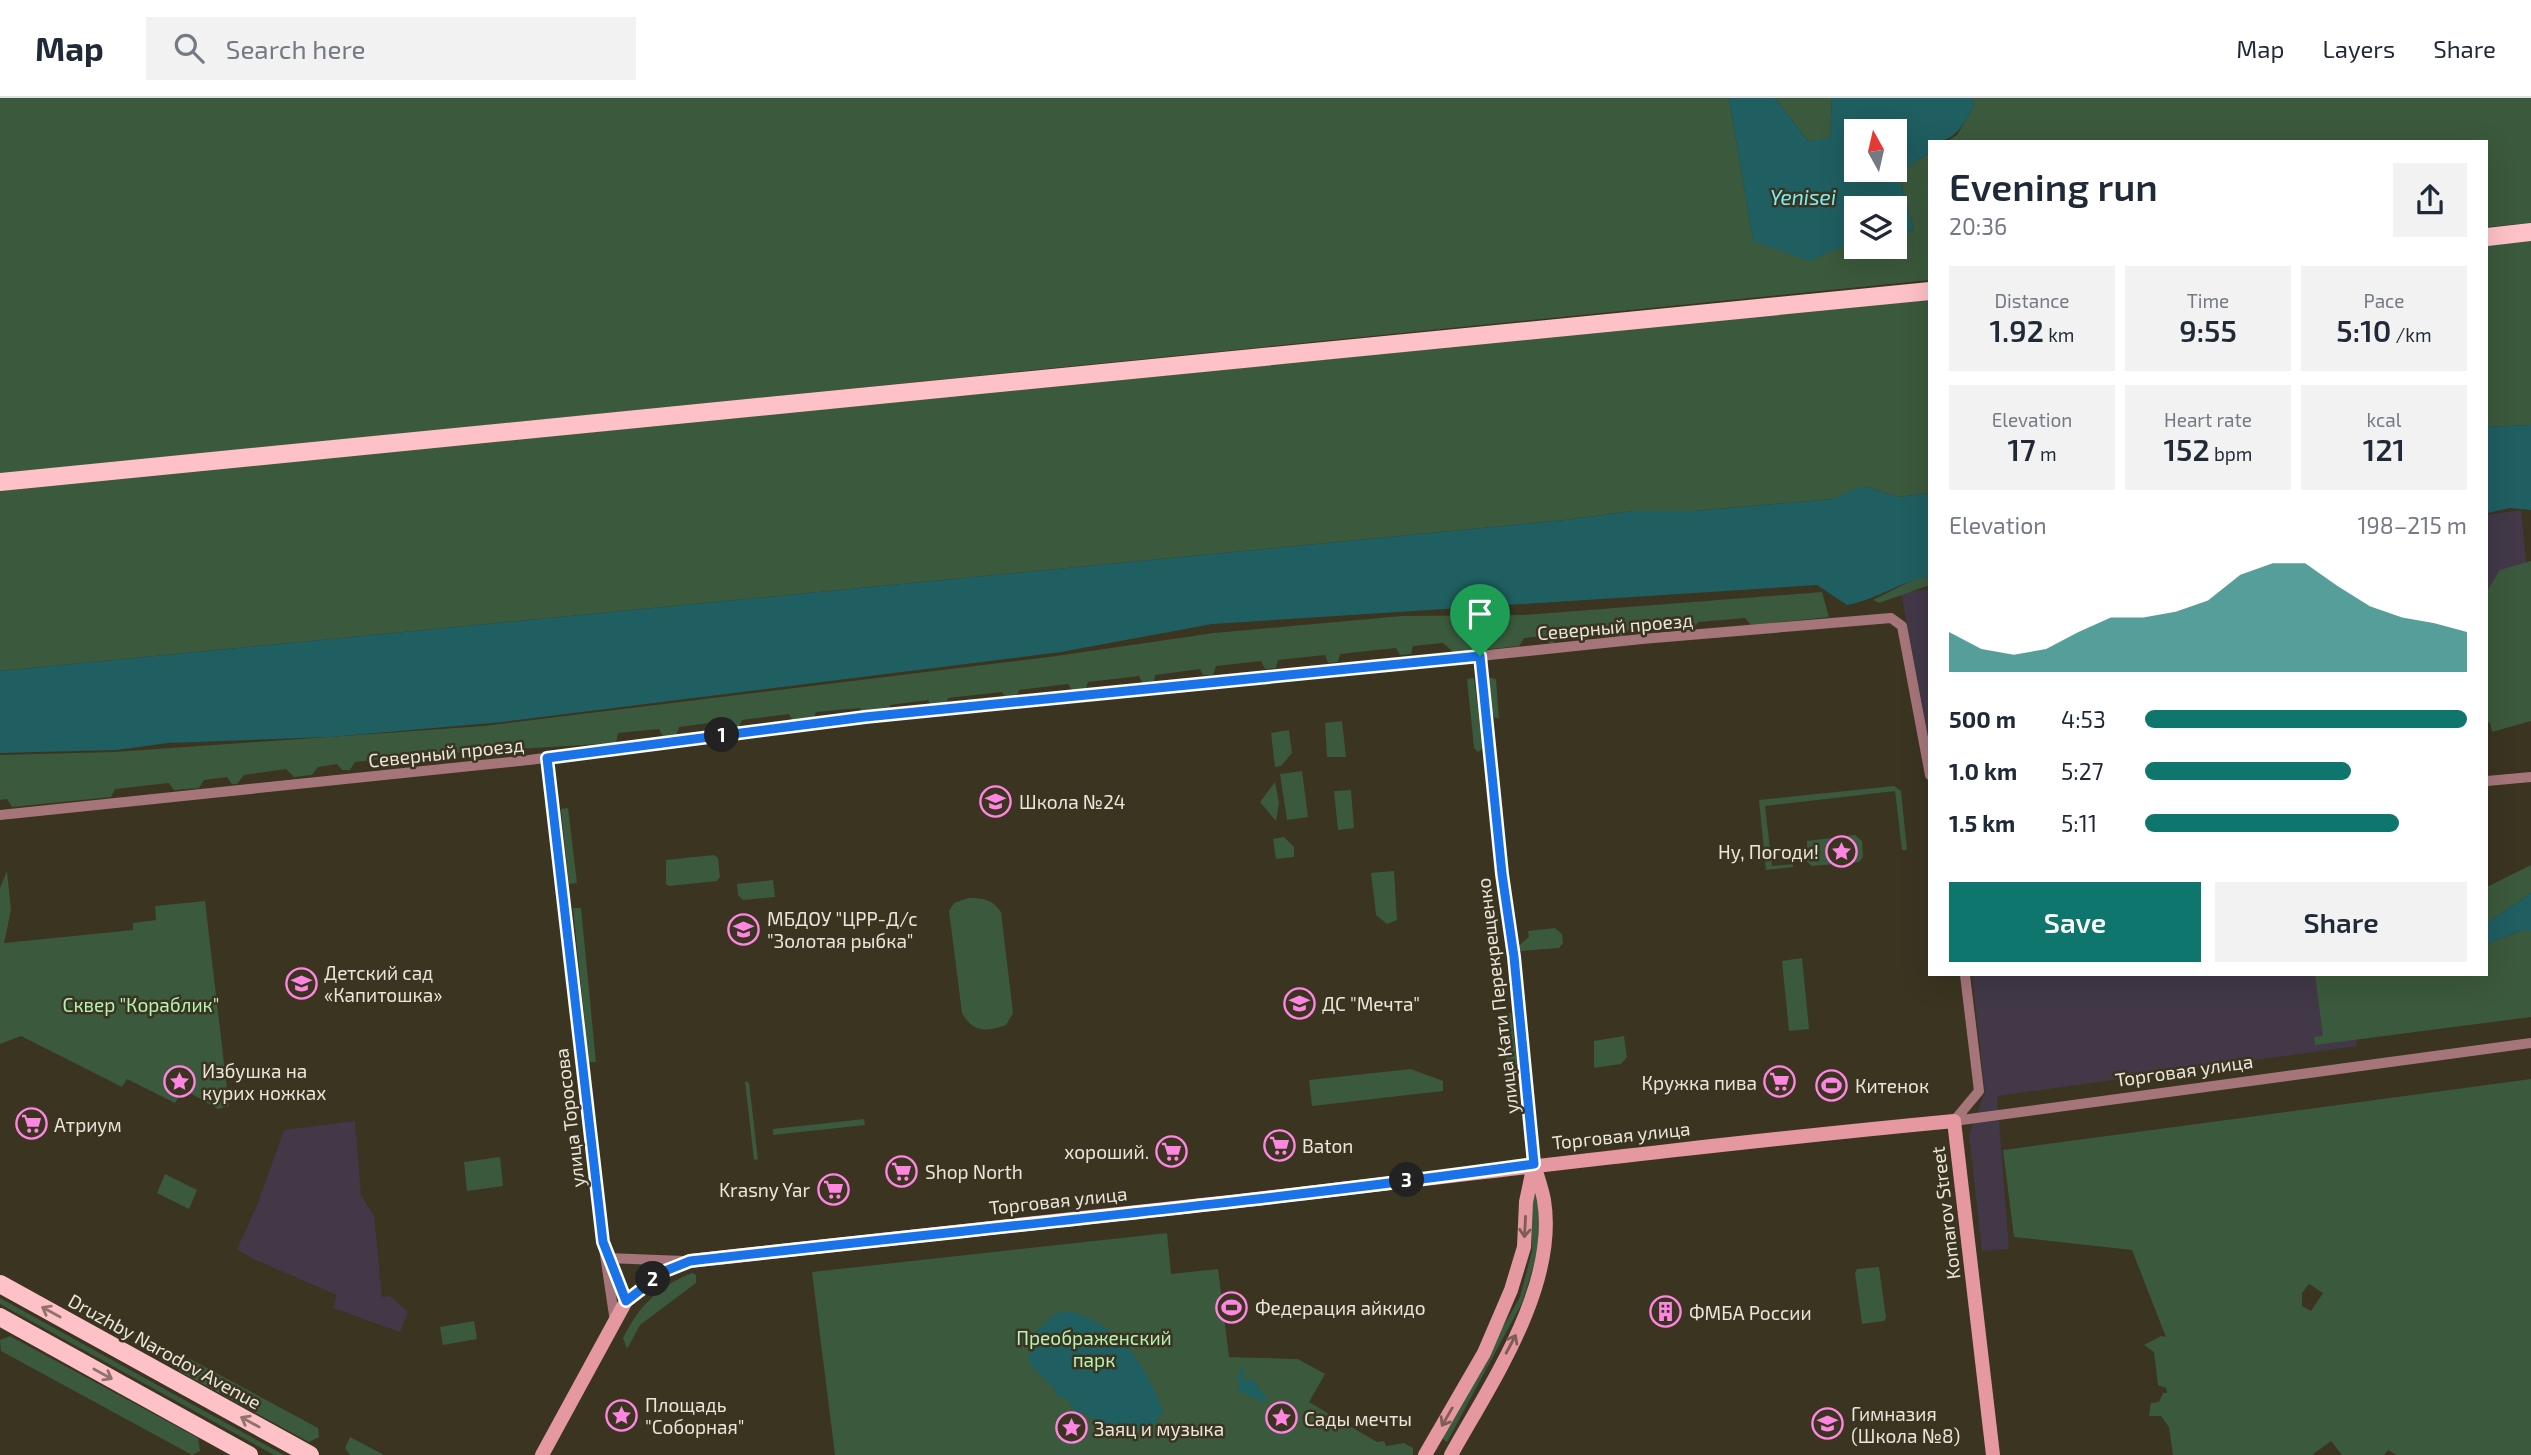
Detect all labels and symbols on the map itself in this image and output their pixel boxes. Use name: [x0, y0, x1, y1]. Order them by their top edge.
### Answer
north arrow: [1844, 119, 1908, 182]
water label: Yenisei: [1770, 184, 1836, 209]
pin: [1450, 584, 1510, 656]
street label: Северный проезд: [1536, 608, 1694, 644]
pin: 1: [704, 718, 740, 752]
street label: Северный проезд: [367, 732, 525, 772]
school or university icon: Школа №24: [979, 784, 1013, 818]
place label: Школа №24: [1019, 790, 1126, 813]
place icon: Ну, Погоди!: [1825, 834, 1859, 868]
place label: Ну, Погоди!: [1718, 840, 1819, 864]
street label: улица Кати Перекрещенко: [1471, 877, 1524, 1115]
place label: МБДОУ "ЦРР-Д/с "Золотая рыбка": [767, 907, 918, 952]
school or university icon: МБДОУ "ЦРР-Д/с "Золотая рыбка": [727, 912, 761, 946]
place label: Детский сад «Капитошка»: [324, 961, 442, 1006]
school or university icon: Детский сад «Капитошка»: [284, 966, 318, 1000]
school or university icon: ДС "Мечта": [1282, 986, 1316, 1020]
place label: ДС "Мечта": [1322, 992, 1420, 1015]
park label: Сквер "Кораблик": [63, 993, 219, 1016]
street label: улица Торосова: [549, 1047, 590, 1189]
street label: Торговая улица: [2114, 1049, 2255, 1092]
place label: Избушка на курих ножках: [202, 1059, 326, 1105]
place icon: Избушка на курих ножках: [162, 1064, 196, 1098]
supermarket icon: Кружка пива: [1763, 1065, 1797, 1099]
sports icon: Китенок: [1815, 1068, 1849, 1102]
place label: Кружка пива: [1642, 1071, 1757, 1095]
place label: Китенок: [1855, 1074, 1929, 1097]
supermarket icon: Атриум: [14, 1107, 48, 1141]
place label: Атриум: [54, 1113, 122, 1137]
street label: Торговая улица: [1551, 1116, 1691, 1155]
supermarket icon: Baton: [1262, 1128, 1296, 1162]
supermarket icon: хороший.: [1155, 1134, 1189, 1168]
place label: Baton: [1302, 1134, 1353, 1157]
place label: хороший.: [1064, 1140, 1149, 1163]
street label: Komarov Street: [1925, 1145, 1965, 1281]
supermarket icon: Shop North: [885, 1154, 919, 1188]
place label: Shop North: [925, 1160, 1023, 1183]
pin: 3: [1390, 1162, 1424, 1198]
supermarket icon: Krasny Yar: [816, 1172, 850, 1206]
place label: Krasny Yar: [719, 1178, 810, 1201]
street label: Торговая улица: [988, 1181, 1128, 1220]
one-way arrow: [1518, 1216, 1531, 1239]
pin: 2: [636, 1262, 670, 1296]
street label: Druzhby Narodov Avenue: [65, 1288, 265, 1414]
sports icon: Федерация айкидо: [1215, 1290, 1249, 1324]
building icon: ФМБА России: [1649, 1295, 1683, 1329]
place label: Федерация айкидо: [1255, 1296, 1426, 1319]
place label: ФМБА России: [1689, 1301, 1812, 1324]
one-way arrow: [41, 1305, 62, 1318]
park label: Преображенский парк: [1016, 1326, 1172, 1371]
one-way arrow: [1504, 1334, 1518, 1355]
one-way arrow: [92, 1367, 112, 1381]
place label: Площадь "Соборная": [645, 1393, 744, 1438]
place icon: Площадь "Соборная": [605, 1398, 639, 1432]
place icon: Сады мечты: [1264, 1401, 1298, 1435]
place label: Гимназия (Школа №8): [1851, 1402, 1960, 1447]
one-way arrow: [1440, 1406, 1454, 1426]
place label: Сады мечты: [1304, 1407, 1412, 1430]
school or university icon: Гимназия (Школа №8): [1811, 1407, 1845, 1441]
place icon: Заяц и музыка: [1054, 1411, 1088, 1445]
one-way arrow: [241, 1415, 261, 1429]
place label: Заяц и музыка: [1094, 1417, 1224, 1441]

